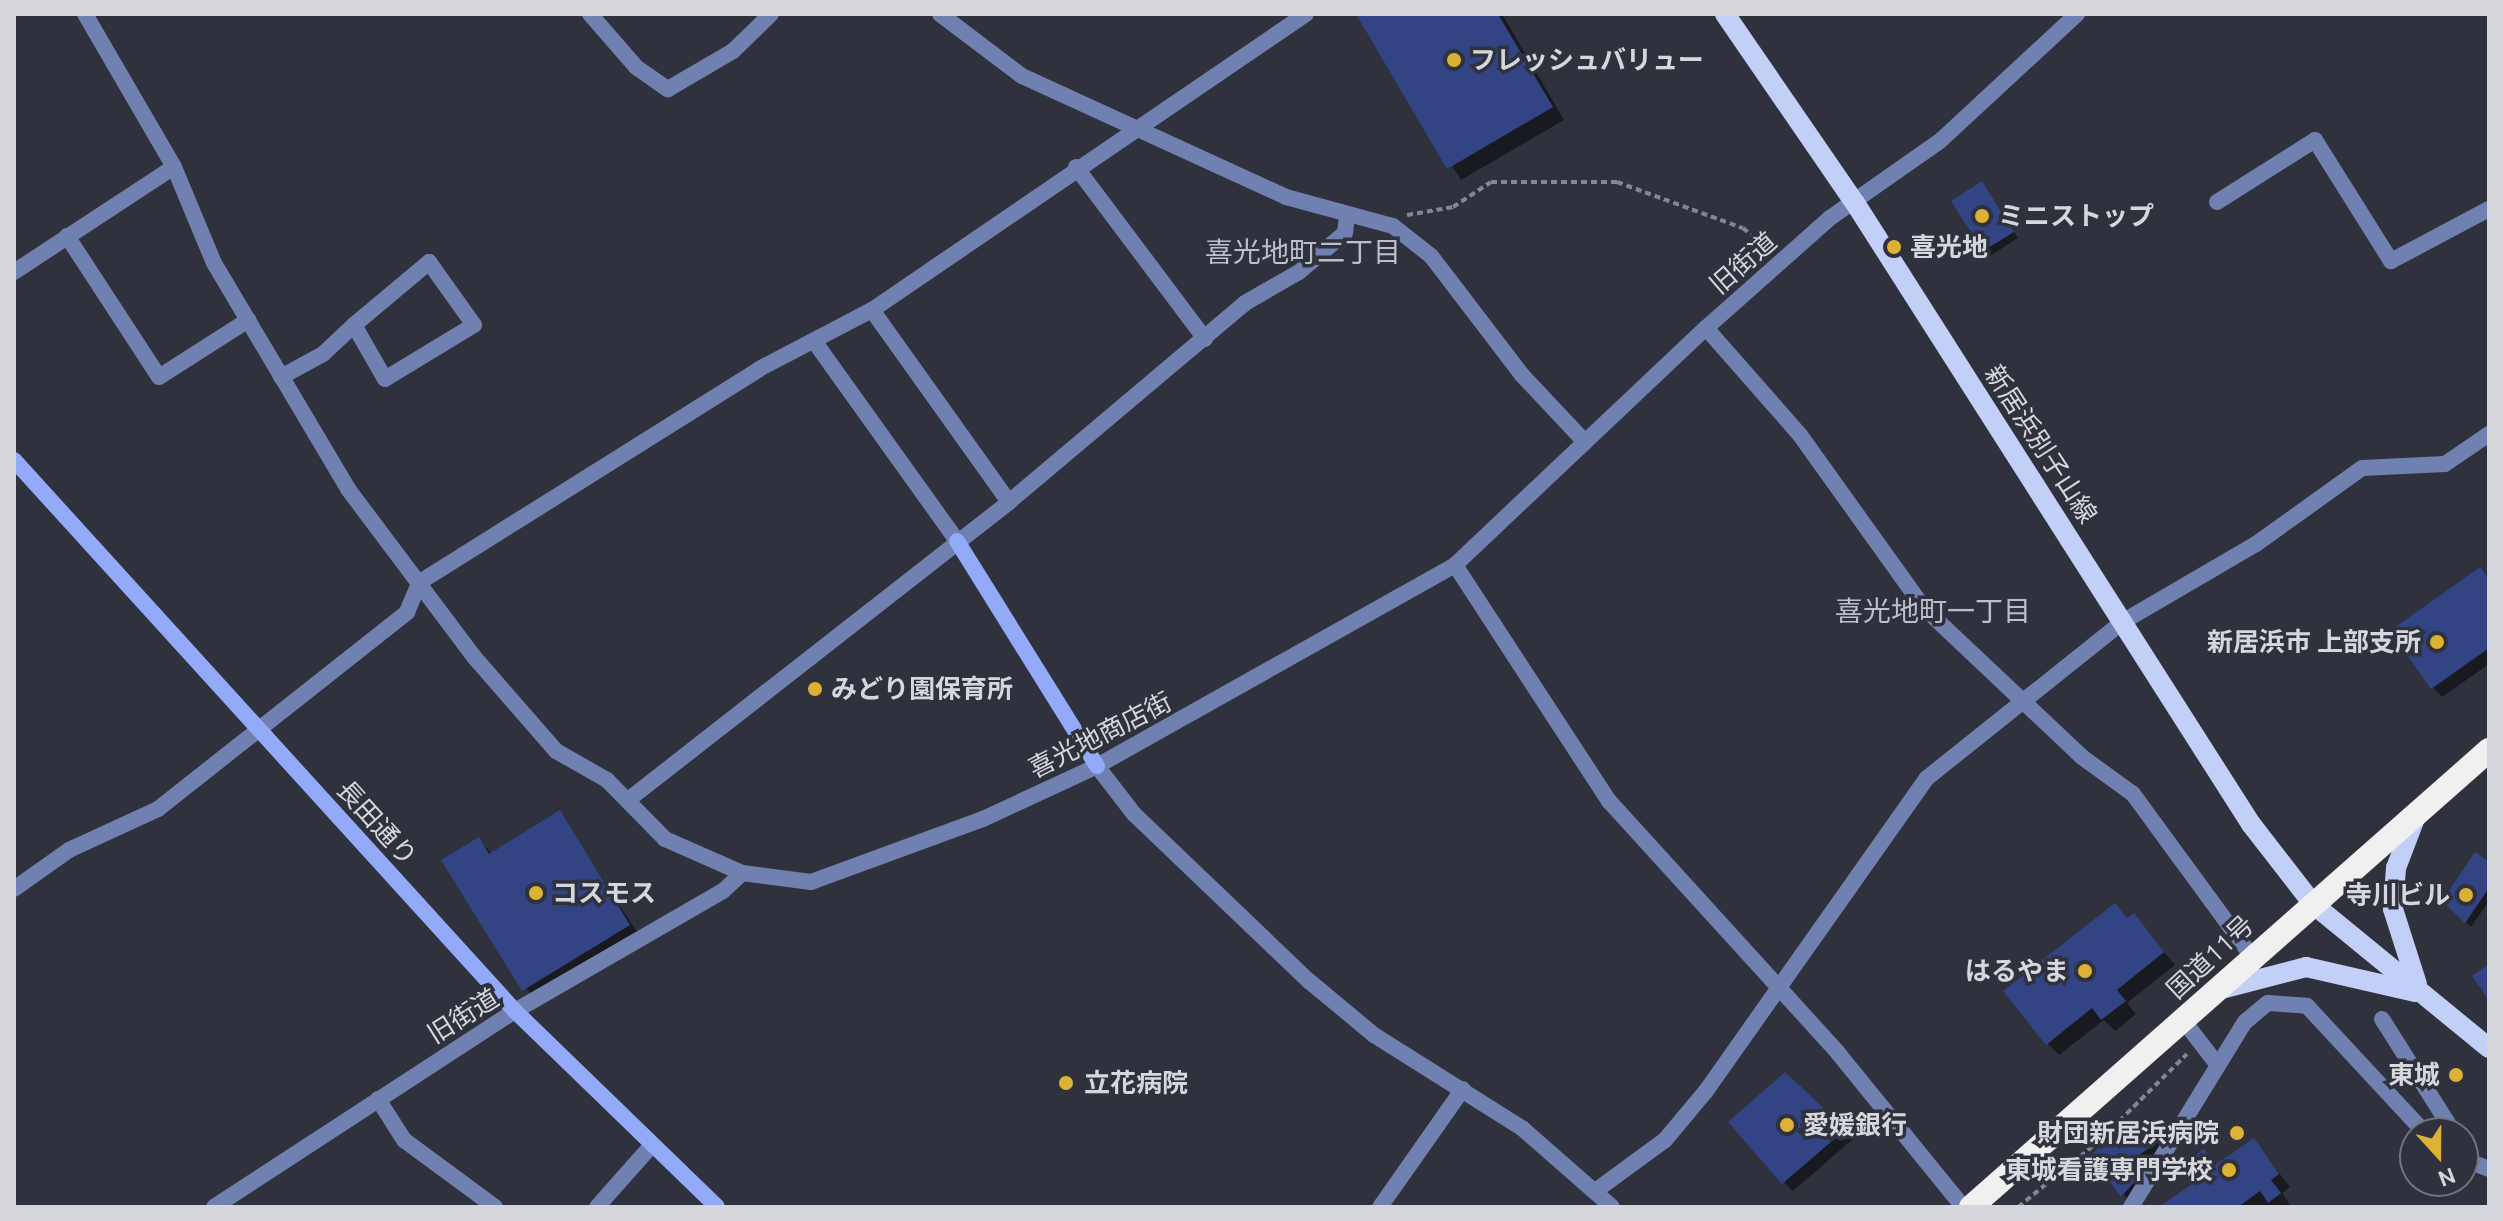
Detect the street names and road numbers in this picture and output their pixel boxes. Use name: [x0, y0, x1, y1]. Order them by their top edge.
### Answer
street label: 旧街道: [1703, 226, 1783, 300]
street label: 新居浜別子山線: [1978, 359, 2104, 529]
street label: 喜光地商店街: [1023, 686, 1177, 784]
street label: 長田通り: [331, 774, 423, 872]
street label: 国道11号: [2160, 909, 2260, 1005]
street label: 旧街道: [422, 982, 504, 1050]

